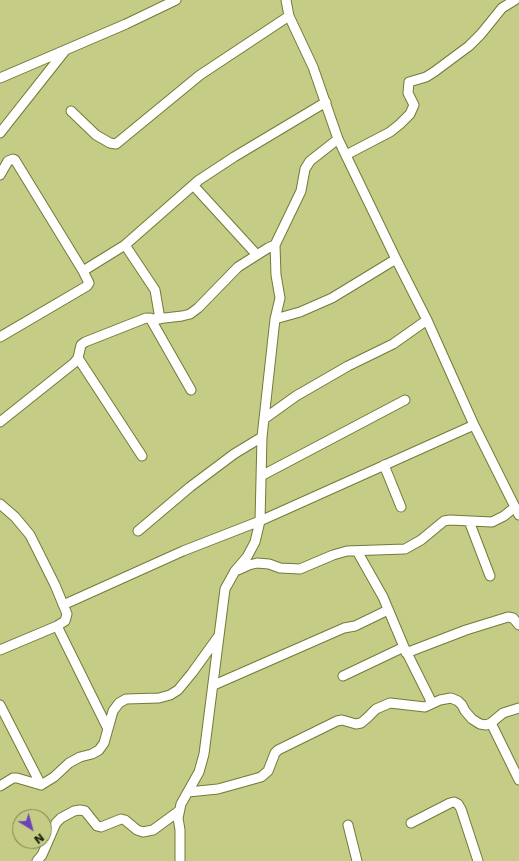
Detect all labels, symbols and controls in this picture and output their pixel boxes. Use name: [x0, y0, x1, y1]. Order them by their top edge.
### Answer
north arrow: [12, 809, 52, 849]
text: N: [31, 830, 47, 846]

